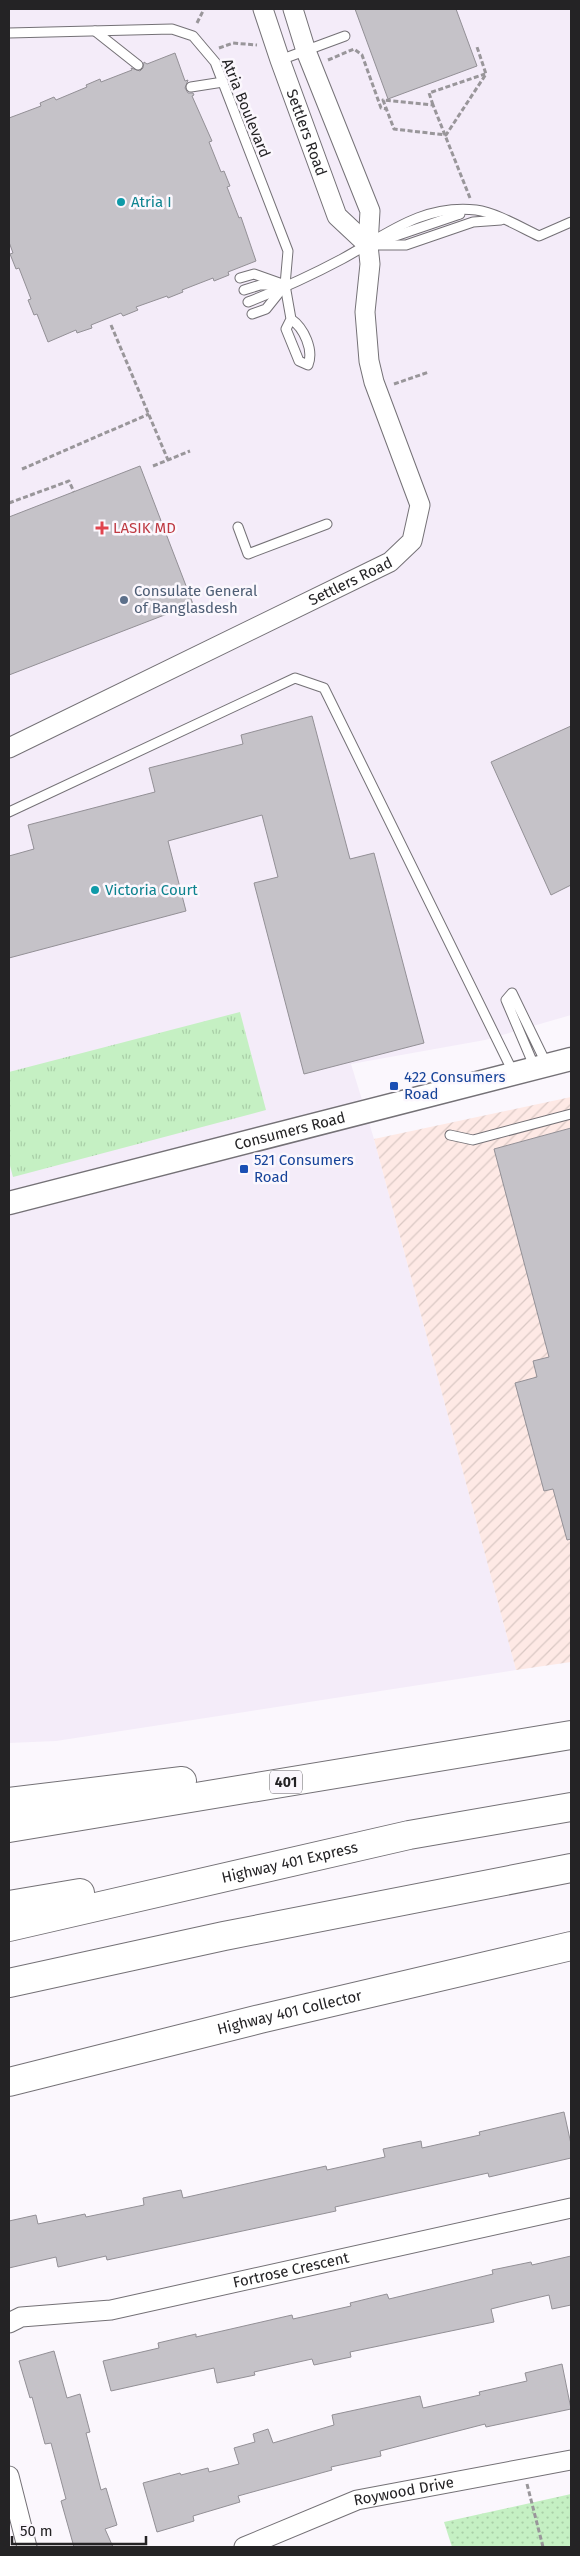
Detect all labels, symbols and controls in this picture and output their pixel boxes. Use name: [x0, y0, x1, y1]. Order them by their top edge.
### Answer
street label: Atria Boulevard: [218, 56, 274, 160]
street label: Settlers Road: [282, 87, 331, 178]
place label: Atria I: [131, 193, 172, 211]
marker: Atria I: [115, 196, 127, 208]
place label: LASIK MD: [113, 519, 176, 537]
marker: LASIK MD: [95, 521, 109, 535]
street label: Settlers Road: [306, 553, 395, 609]
place label: Consulate General of Banglasdesh: [134, 582, 258, 617]
marker: Consulate General of Banglasdesh: [118, 594, 130, 606]
place label: Victoria Court: [105, 881, 198, 899]
marker: Victoria Court: [89, 884, 101, 896]
place label: 422 Consumers Road: [404, 1068, 506, 1103]
marker: 422 Consumers Road: [388, 1080, 400, 1092]
street label: Consumers Road: [233, 1108, 347, 1154]
place label: 521 Consumers Road: [254, 1151, 354, 1186]
marker: 521 Consumers Road: [238, 1163, 250, 1175]
road number: 401: [270, 1770, 302, 1794]
street label: Highway 401 Express: [220, 1838, 359, 1887]
street label: Highway 401 Collector: [215, 1986, 364, 2038]
street label: Fortrose Crescent: [231, 2248, 351, 2292]
street label: Roywood Drive: [352, 2473, 455, 2509]
scale bar: [12, 2514, 146, 2546]
text: 50 m: [20, 2522, 53, 2540]

